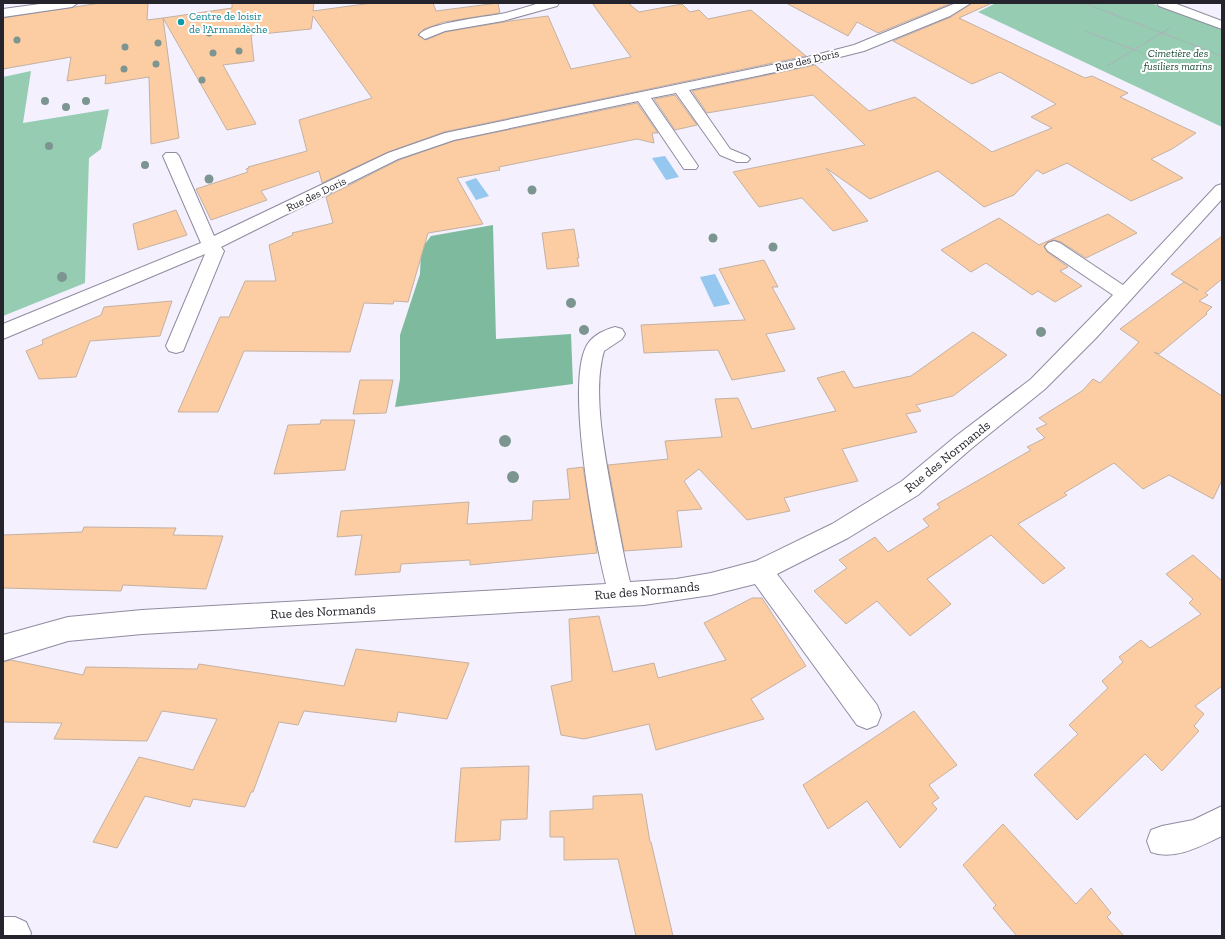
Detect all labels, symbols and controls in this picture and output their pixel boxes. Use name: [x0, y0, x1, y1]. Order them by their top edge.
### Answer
place label: Centre de loisir de l'Armandèche: [189, 10, 267, 36]
marker: Centre de loisir de l'Armandèche: [176, 17, 186, 27]
street label: Rue des Doris: [774, 47, 840, 74]
park label: Cimetière des fusiliers marins: [1142, 47, 1213, 73]
street label: Rue des Doris: [284, 174, 348, 215]
street label: Rue des Normands: [902, 417, 993, 495]
street label: Rue des Normands: [594, 578, 701, 603]
street label: Rue des Normands: [270, 601, 376, 622]

